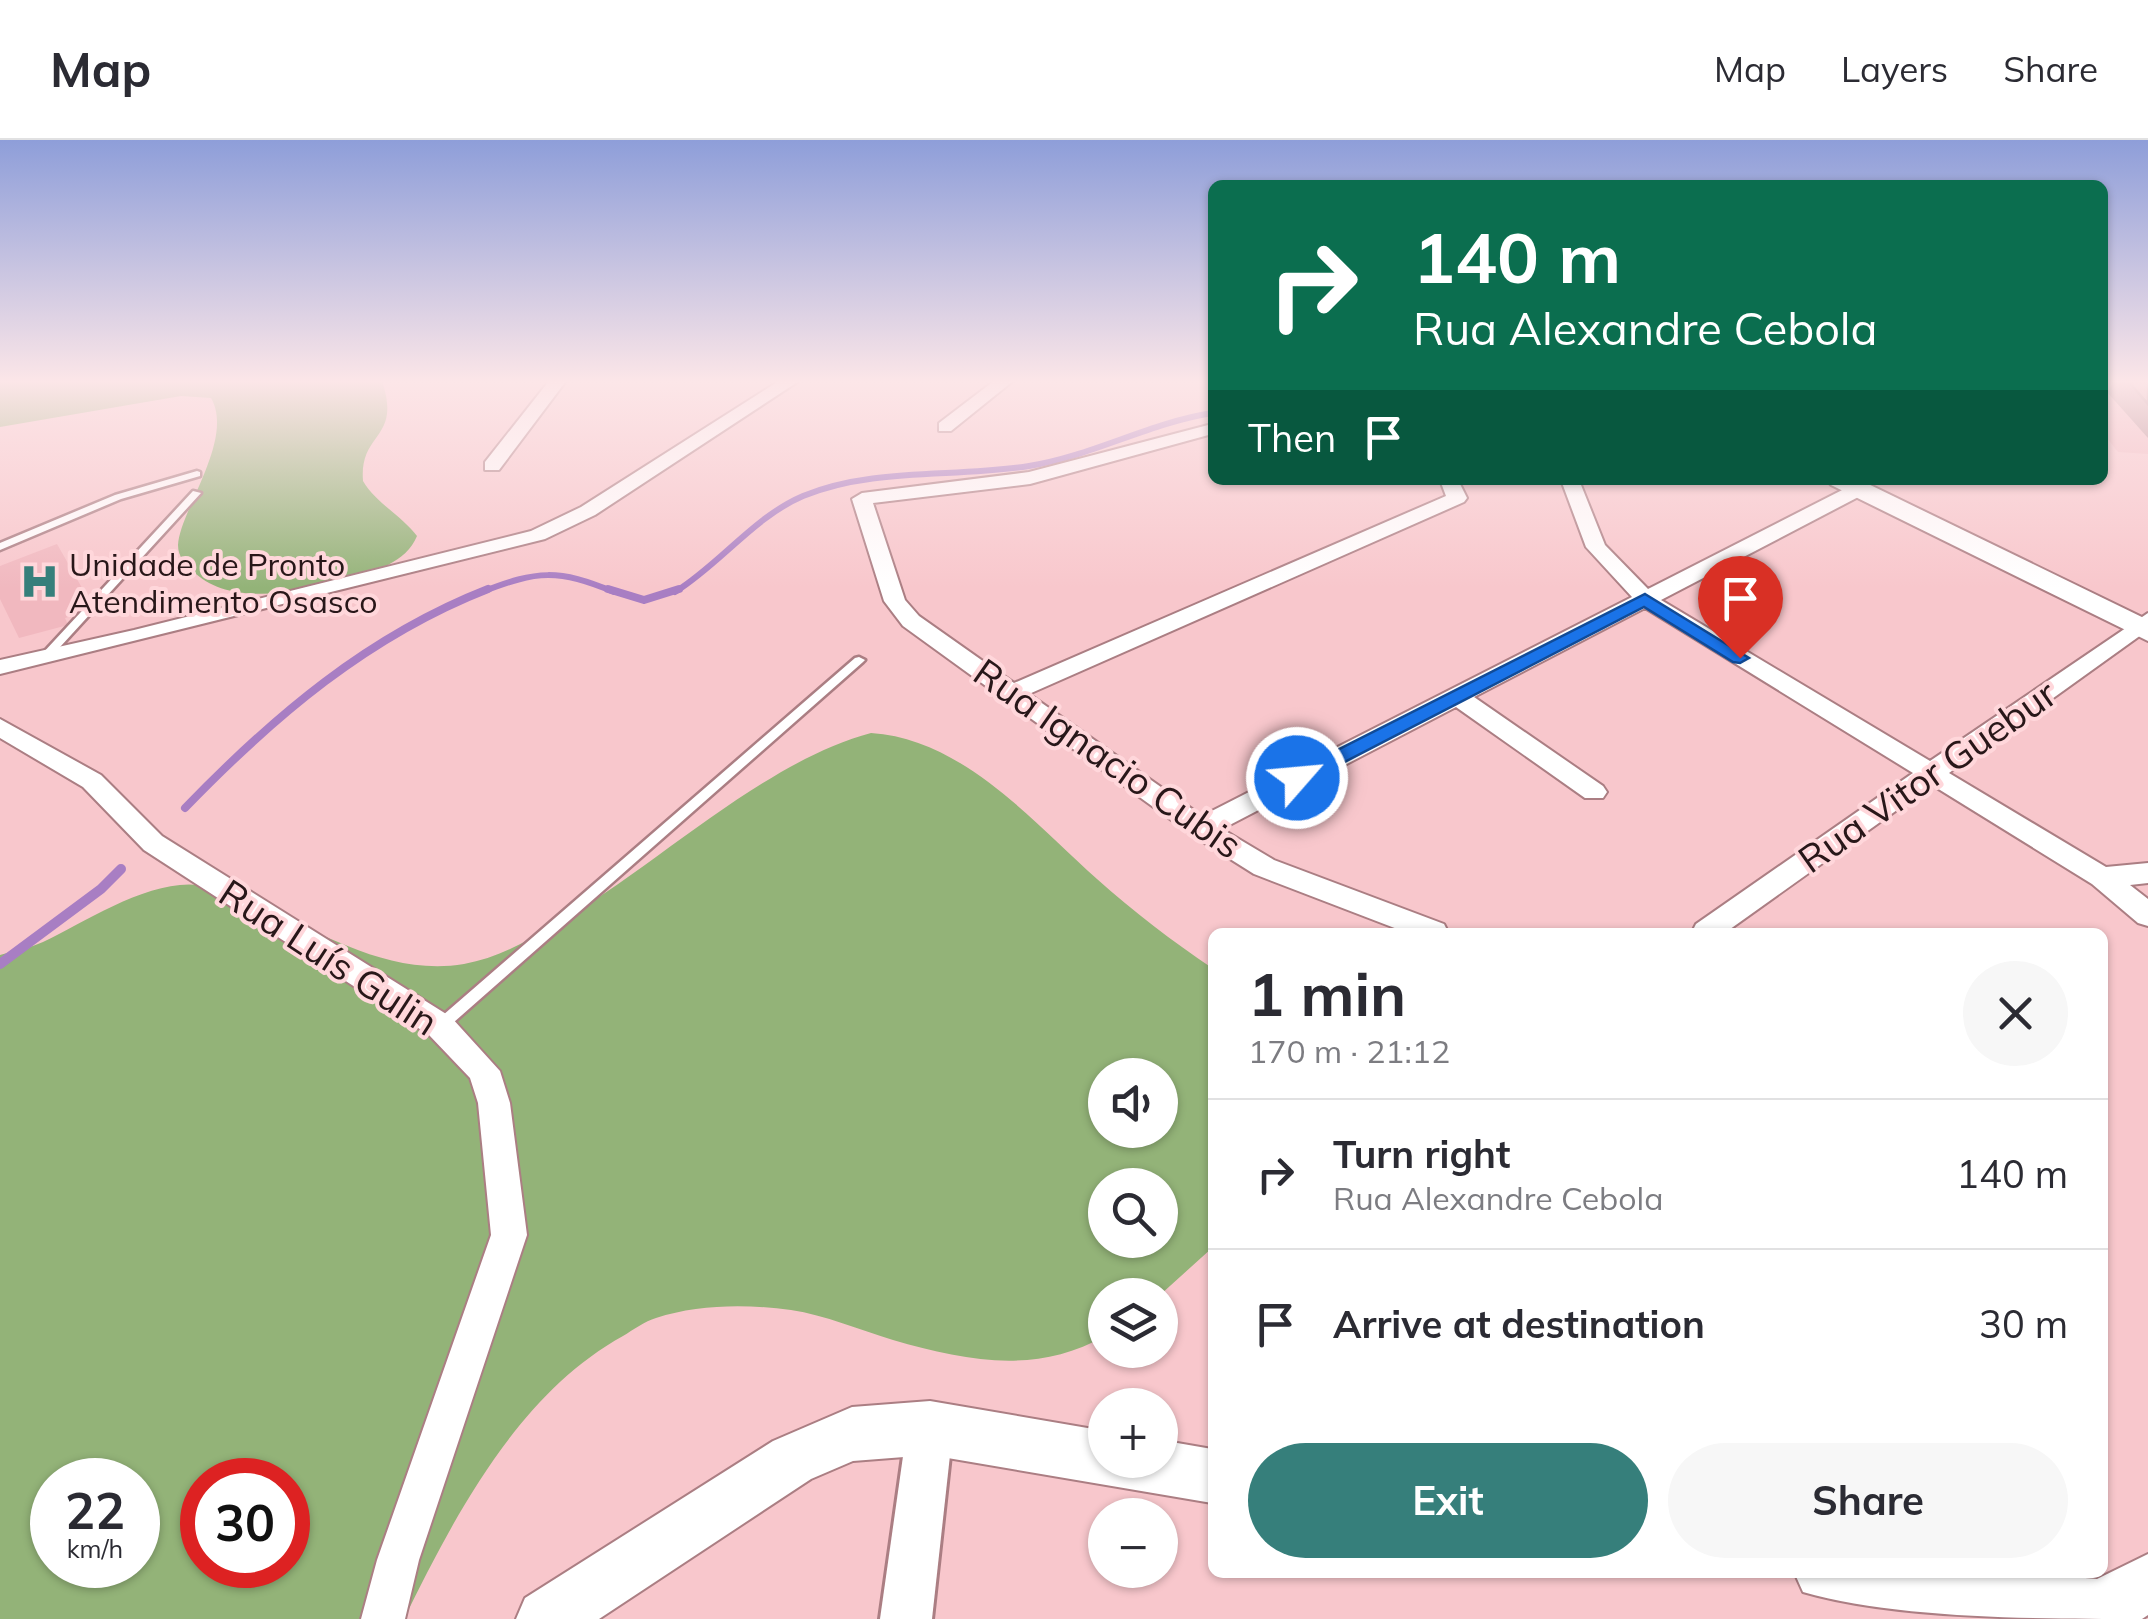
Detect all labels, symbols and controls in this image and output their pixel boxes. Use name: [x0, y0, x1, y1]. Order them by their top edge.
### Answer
text: Map: [50, 39, 151, 99]
text: Map: [1714, 47, 1786, 91]
text: Layers: [1841, 47, 1948, 91]
text: Share: [2003, 47, 2098, 91]
text: 140 m: [1413, 213, 1621, 301]
icon: right: [1248, 220, 1378, 350]
text: Rua Alexandre Cebola: [1413, 300, 1878, 356]
icon: arrive: [1356, 410, 1411, 465]
text: Then: [1248, 414, 1336, 462]
place label: Unidade de Pronto Atendimento Osasco: [69, 544, 378, 621]
pin: [1698, 556, 1783, 659]
hospital icon: Unidade de Pronto Atendimento Osasco: [18, 561, 60, 603]
icon: arrive: [1713, 571, 1768, 626]
street label: Rua Ignacio Cubis: [965, 648, 1251, 868]
street label: Rua Vitor Guebur: [1789, 669, 2065, 883]
position arrow: [1245, 726, 1349, 830]
street label: Rua Luís Gulin: [211, 868, 447, 1046]
text: 1 min: [1248, 956, 1406, 1031]
button: close: [1963, 961, 2068, 1066]
text: 170 m · 21:12: [1248, 1031, 1450, 1071]
map controls: [1088, 1058, 1178, 1588]
button: sound: [1088, 1058, 1178, 1148]
text: Turn right: [1333, 1130, 1510, 1178]
icon: right: [1248, 1147, 1303, 1202]
text: 140 m: [1956, 1150, 2068, 1198]
button: search: [1088, 1168, 1178, 1258]
text: Rua Alexandre Cebola: [1333, 1178, 1663, 1218]
button: layers: [1088, 1278, 1178, 1368]
icon: arrive: [1248, 1297, 1303, 1352]
text: Arrive at destination: [1333, 1300, 1705, 1348]
text: 30 m: [1979, 1300, 2068, 1348]
button: +: [1088, 1388, 1178, 1478]
button: Exit: [1248, 1443, 1648, 1558]
button: Share: [1668, 1443, 2068, 1558]
speed limit sign: 30: [180, 1458, 310, 1588]
text: 22: [65, 1479, 125, 1542]
button: −: [1088, 1498, 1178, 1588]
text: km/h: [67, 1533, 123, 1564]

